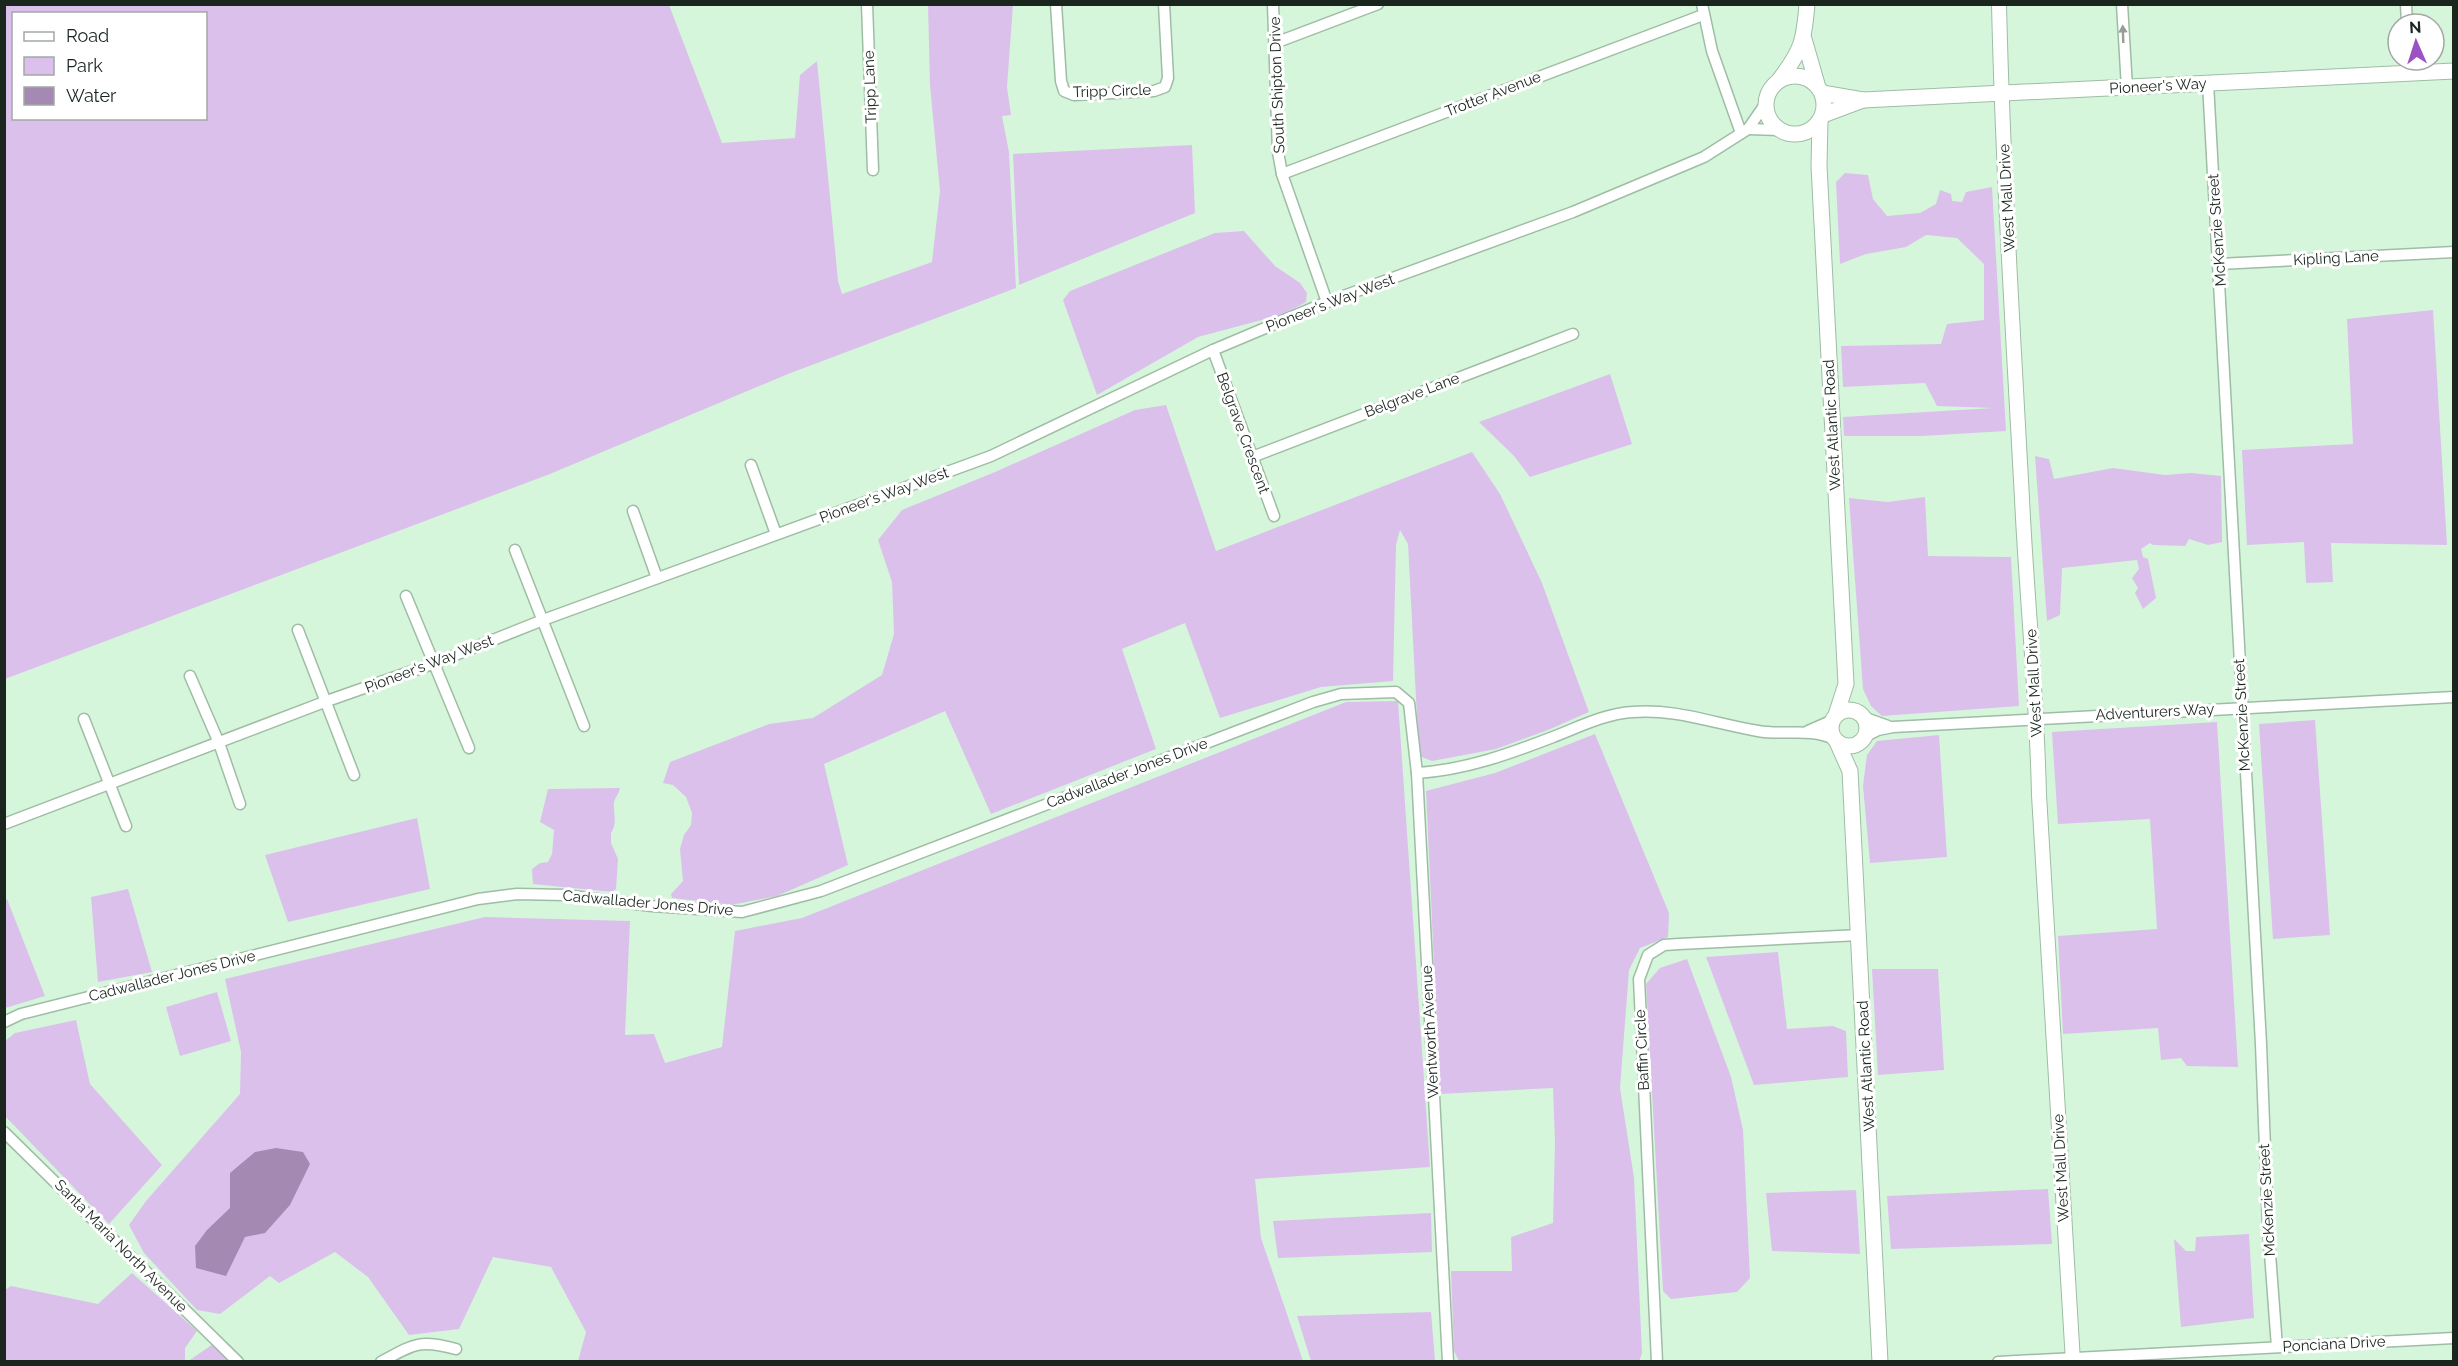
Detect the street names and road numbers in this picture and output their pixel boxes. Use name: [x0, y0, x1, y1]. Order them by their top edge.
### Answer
street label: South Shipton Drive: [1266, 16, 1288, 154]
street label: Tripp Lane: [860, 50, 880, 124]
street label: Trotter Avenue: [1442, 67, 1544, 121]
street label: Pioneer's Way: [2109, 74, 2207, 98]
street label: Tripp Circle: [1073, 81, 1152, 101]
street label: West Mall Drive: [1995, 143, 2019, 252]
street label: McKenzie Street: [2204, 173, 2230, 287]
street label: Kipling Lane: [2293, 247, 2380, 269]
street label: Pioneer's Way West: [1263, 270, 1397, 336]
street label: West Atlantic Road: [1820, 359, 1844, 491]
street label: Belgrave Lane: [1362, 369, 1462, 421]
street label: Belgrave Crescent: [1213, 370, 1273, 496]
street label: Pioneer's Way West: [817, 463, 951, 527]
street label: West Mall Drive: [2022, 628, 2046, 737]
street label: Pioneer's Way West: [362, 631, 496, 697]
street label: McKenzie Street: [2230, 658, 2254, 772]
street label: Adventurers Way: [2095, 700, 2215, 724]
street label: Cadwallader Jones Drive: [1044, 734, 1210, 812]
street label: Cadwallader Jones Drive: [562, 887, 734, 919]
street label: Cadwallader Jones Drive: [87, 947, 257, 1005]
street label: Wentworth Avenue: [1418, 965, 1442, 1099]
street label: West Atlantic Road: [1854, 1000, 1878, 1132]
street label: Baffin Circle: [1631, 1009, 1653, 1091]
street label: West Mall Drive: [2049, 1113, 2073, 1222]
street label: McKenzie Street: [2255, 1143, 2279, 1257]
street label: Santa Maria North Avenue: [51, 1176, 191, 1316]
street label: Ponciana Drive: [2282, 1332, 2386, 1356]

